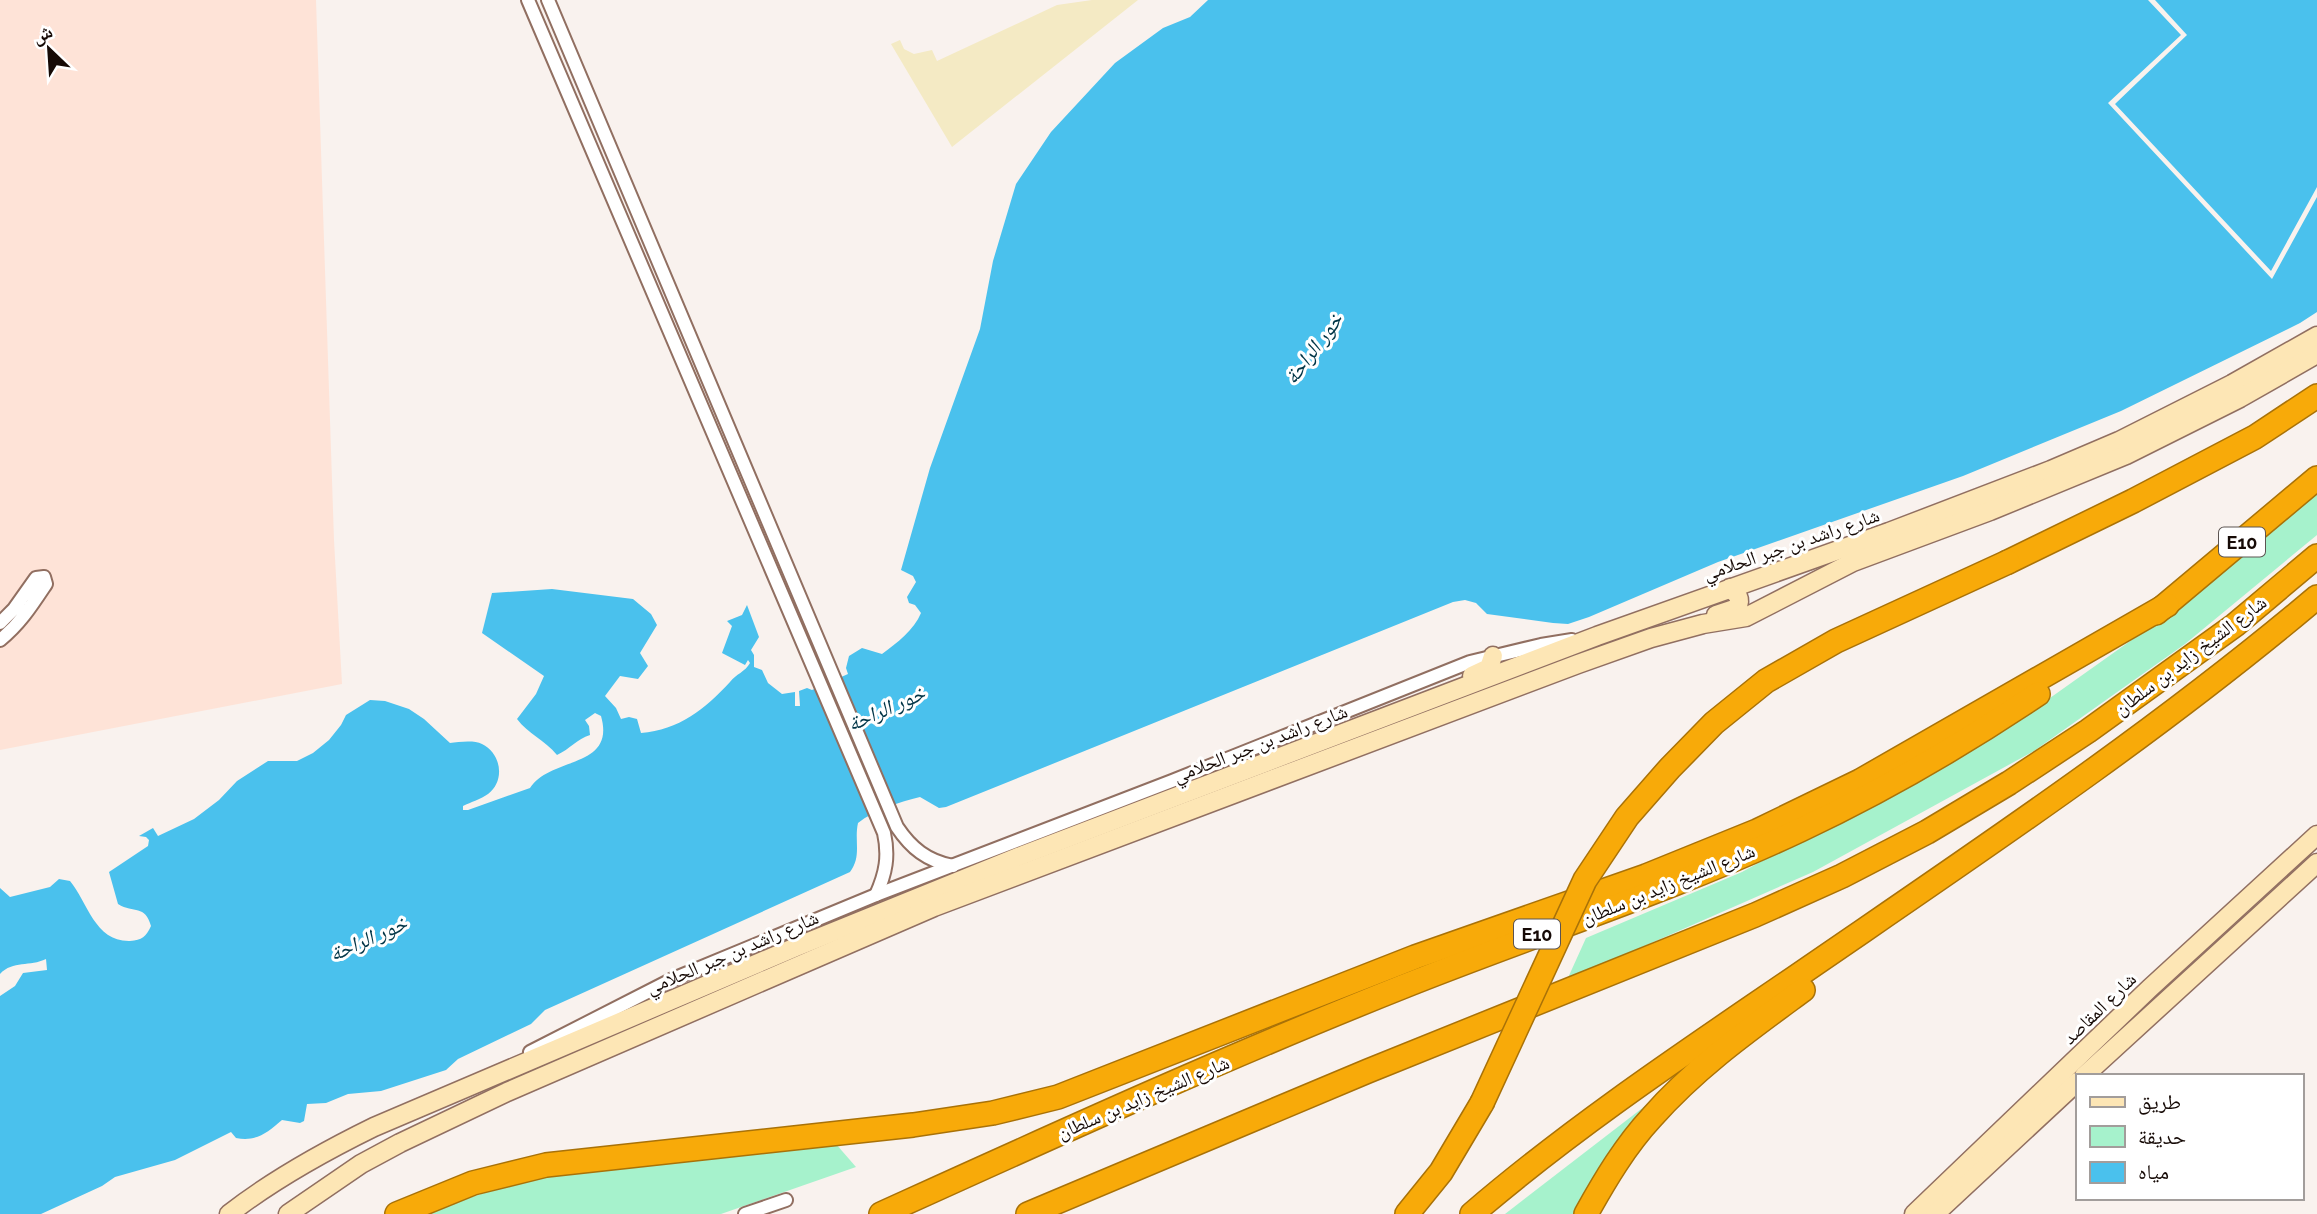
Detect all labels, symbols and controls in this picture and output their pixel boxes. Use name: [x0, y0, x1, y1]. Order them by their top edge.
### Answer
north arrow: [14, 14, 84, 84]
text: ش: [28, 19, 56, 49]
water label: خور الراحة: [1278, 307, 1348, 388]
street label: شارع راشد بن جبر الحلامي: [1700, 503, 1884, 589]
road number: E10: [2219, 528, 2265, 556]
street label: شارع الشيخ زايد بن سلطان: [2110, 591, 2272, 721]
water label: خور الراحة: [843, 680, 929, 736]
street label: شارع راشد بن جبر الحلامي: [1170, 700, 1352, 791]
street label: شارع الشيخ زايد بن سلطان: [1578, 839, 1759, 931]
street label: شارع راشد بن جبر الحلامي: [643, 906, 823, 1003]
water label: خور الراحة: [325, 910, 411, 966]
road number: E10: [1514, 919, 1560, 948]
street label: شارع المقاصد: [2058, 968, 2141, 1049]
street label: شارع الشيخ زايد بن سلطان: [1054, 1051, 1233, 1145]
legend: [2076, 1074, 2303, 1200]
text: طريق: [2138, 1089, 2181, 1115]
text: حديقة: [2138, 1124, 2186, 1149]
text: مياه: [2138, 1159, 2169, 1184]

